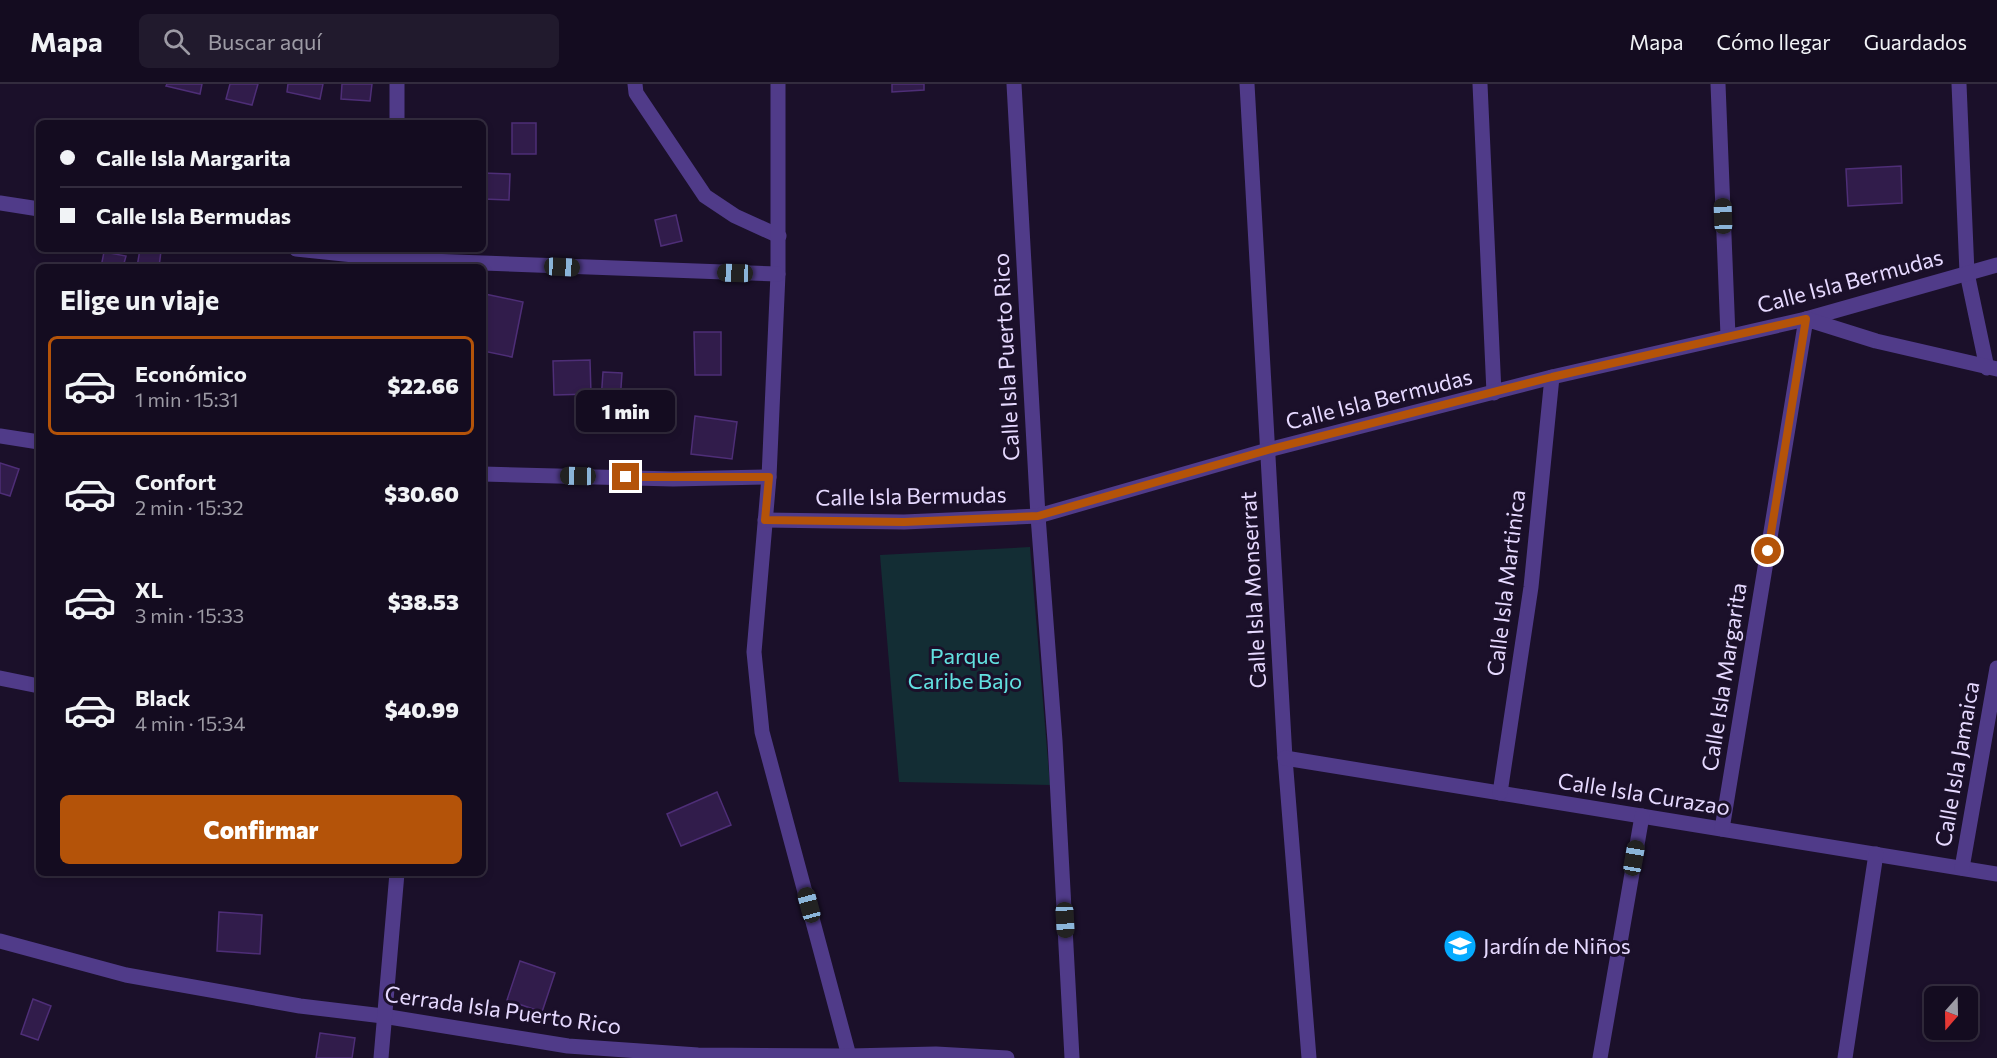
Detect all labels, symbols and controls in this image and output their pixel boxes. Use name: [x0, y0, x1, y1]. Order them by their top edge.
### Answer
search box: [139, 14, 559, 68]
text: Mapa: [30, 24, 103, 58]
icon: search: [160, 25, 193, 58]
text: Buscar aquí: [208, 28, 322, 55]
text: Mapa: [1629, 29, 1684, 54]
text: Cómo llegar: [1717, 29, 1831, 54]
text: Guardados: [1864, 29, 1967, 54]
text: Calle Isla Margarita: [96, 144, 291, 171]
car: [1713, 198, 1733, 234]
text: Calle Isla Bermudas: [96, 202, 291, 229]
street label: Calle Isla Bermudas: [1754, 243, 1946, 318]
street label: Calle Isla Puerto Rico: [987, 252, 1024, 462]
car: [544, 257, 580, 277]
car: [717, 263, 753, 283]
text: Elige un viaje: [60, 283, 219, 316]
icon: car: [63, 359, 117, 413]
text: Económico: [135, 360, 247, 387]
street label: Calle Isla Bermudas: [1283, 362, 1475, 435]
text: $22.66: [388, 372, 459, 399]
text: 1 min · 15:31: [135, 387, 239, 411]
callout: 1 min: [576, 390, 676, 432]
text: 1 min: [601, 399, 650, 423]
route end: [612, 463, 639, 490]
icon: car: [63, 467, 117, 521]
car: [560, 467, 596, 485]
text: Confort: [135, 468, 216, 495]
text: $30.60: [384, 480, 459, 507]
street label: Calle Isla Bermudas: [815, 480, 1007, 511]
street label: Calle Isla Martinica: [1481, 488, 1530, 678]
street label: Calle Isla Monserrat: [1234, 491, 1271, 689]
text: 2 min · 15:32: [135, 495, 244, 519]
route start: [1754, 537, 1781, 564]
icon: car: [63, 575, 117, 629]
text: XL: [135, 576, 163, 603]
street label: Calle Isla Margarita: [1695, 581, 1752, 773]
text: $38.53: [388, 588, 459, 615]
text: 3 min · 15:33: [135, 603, 244, 627]
park label: Parque Caribe Bajo: [908, 642, 1022, 694]
street label: Calle Isla Jamaica: [1929, 679, 1984, 849]
icon: car: [63, 683, 117, 737]
text: Black: [135, 684, 190, 711]
text: $40.99: [385, 696, 459, 723]
text: 4 min · 15:34: [135, 711, 245, 735]
street label: Calle Isla Curazao: [1556, 767, 1732, 820]
button: Confirmar: [60, 795, 462, 864]
car: [1622, 839, 1646, 877]
car: [796, 885, 822, 925]
car: [1055, 902, 1075, 938]
school or university icon: Jardín de Niños: [1442, 928, 1478, 964]
place label: Jardín de Niños: [1483, 932, 1631, 959]
street label: Cerrada Isla Puerto Rico: [383, 980, 623, 1039]
north arrow: [1924, 986, 1978, 1040]
map controls: [1924, 986, 1978, 1040]

